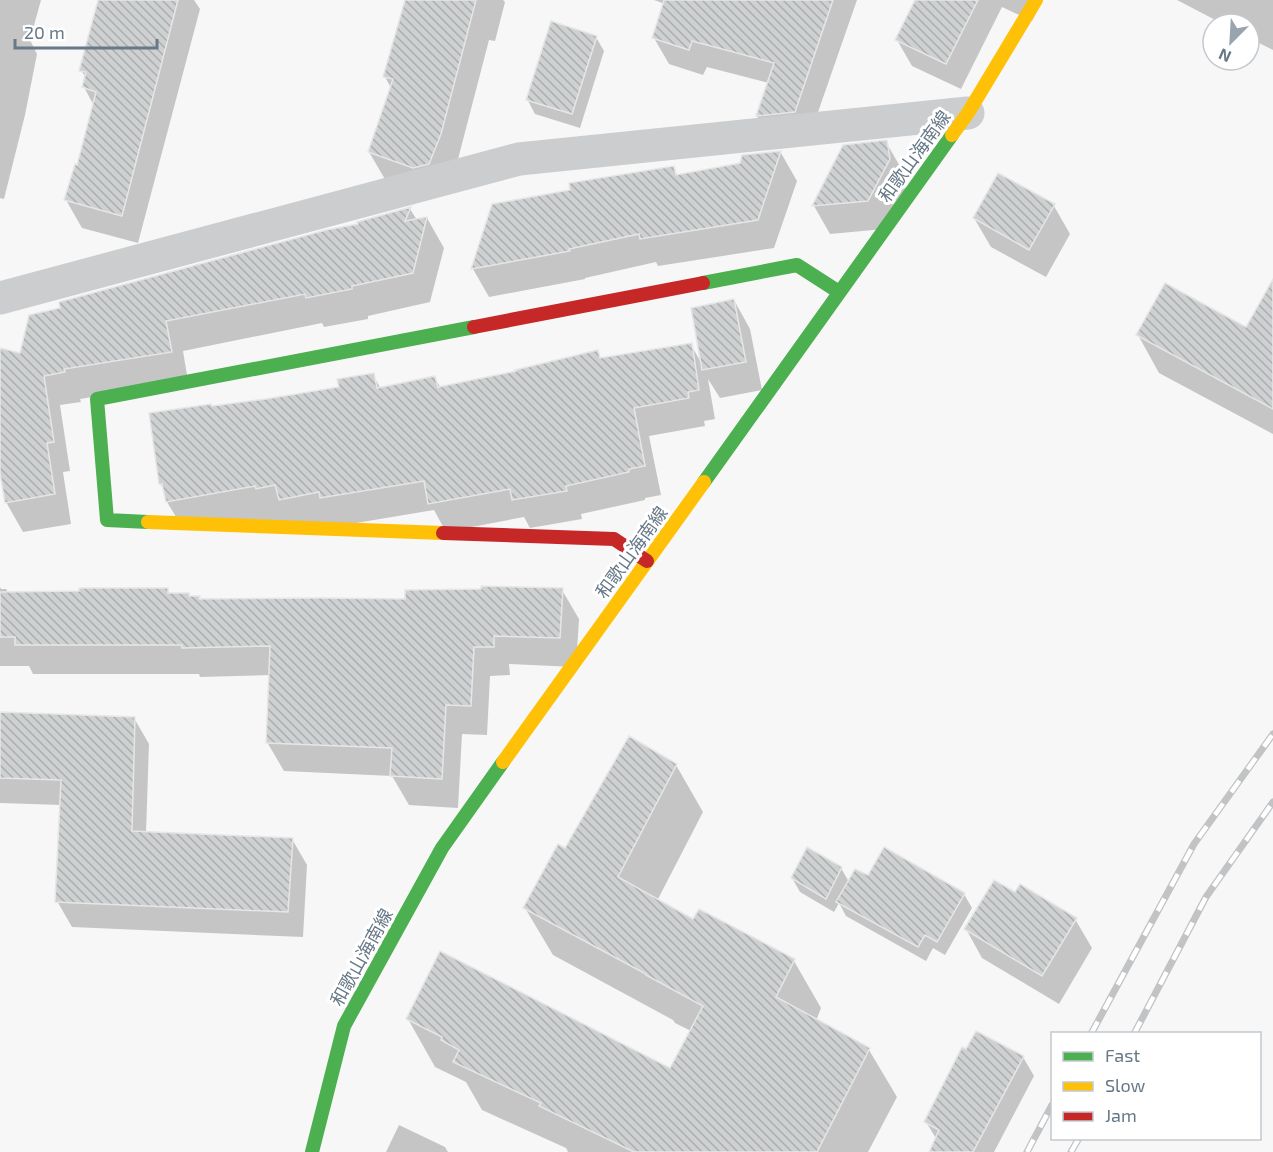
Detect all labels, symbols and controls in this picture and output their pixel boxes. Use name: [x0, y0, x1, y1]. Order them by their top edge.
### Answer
scale bar: [15, 12, 158, 50]
north arrow: [1201, 12, 1261, 72]
text: 20 m: [24, 21, 65, 43]
text: N: [1216, 45, 1234, 67]
street label: 和歌山海南線: [873, 106, 955, 206]
street label: 和歌山海南線: [590, 502, 672, 602]
street label: 和歌山海南線: [325, 904, 397, 1010]
legend: [1051, 1032, 1261, 1140]
text: Fast: [1105, 1044, 1140, 1066]
text: Slow: [1105, 1074, 1146, 1096]
text: Jam: [1105, 1104, 1137, 1126]

